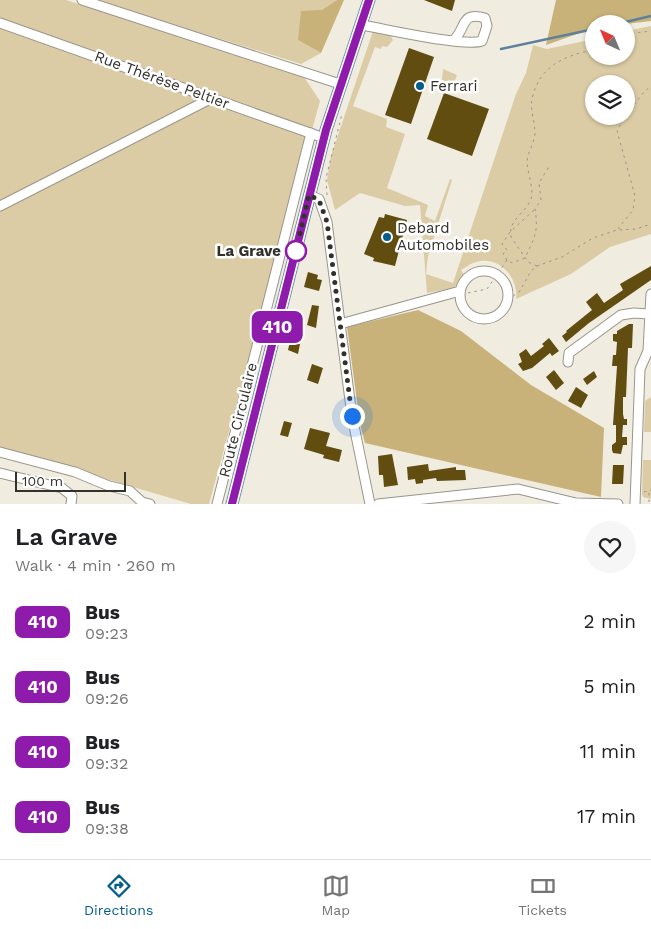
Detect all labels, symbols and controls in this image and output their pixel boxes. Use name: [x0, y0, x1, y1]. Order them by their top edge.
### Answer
north arrow: [585, 15, 635, 65]
map controls: [585, 15, 635, 125]
street label: Rue Thérèse Peltier: [92, 47, 232, 113]
button: layers: [585, 75, 635, 125]
place label: Ferrari: [430, 77, 478, 95]
marker: Ferrari: [414, 80, 426, 92]
place label: Debard Automobiles: [397, 219, 489, 254]
marker: Debard Automobiles: [381, 231, 393, 243]
marker: La Grave: [285, 240, 307, 262]
place label: La Grave: [217, 242, 281, 260]
line badge: 410: [248, 311, 306, 343]
text: 410: [262, 316, 292, 337]
street label: Route Circulaire: [215, 361, 261, 479]
your location: [340, 404, 365, 429]
scale bar: [15, 469, 126, 492]
text: 100 m: [22, 473, 63, 489]
button: heart: [584, 521, 636, 573]
text: La Grave: [15, 523, 118, 551]
text: Walk · 4 min · 260 m: [15, 556, 176, 575]
text: Bus: [85, 601, 120, 624]
text: 2 min: [584, 610, 636, 633]
text: 410: [27, 611, 58, 632]
text: 09:23: [85, 624, 128, 643]
text: Bus: [85, 666, 120, 689]
text: 5 min: [584, 675, 636, 698]
text: 410: [27, 676, 58, 697]
text: 09:26: [85, 689, 129, 708]
text: Bus: [85, 731, 120, 754]
text: 11 min: [580, 740, 636, 763]
text: 410: [27, 741, 58, 762]
text: 09:32: [85, 754, 128, 773]
text: Bus: [85, 796, 120, 819]
text: 17 min: [577, 805, 636, 828]
text: 410: [27, 806, 58, 827]
text: 09:38: [85, 819, 129, 838]
tab: Directions: [84, 872, 153, 918]
tab: Map: [322, 872, 350, 918]
tab: Tickets: [518, 872, 567, 918]

